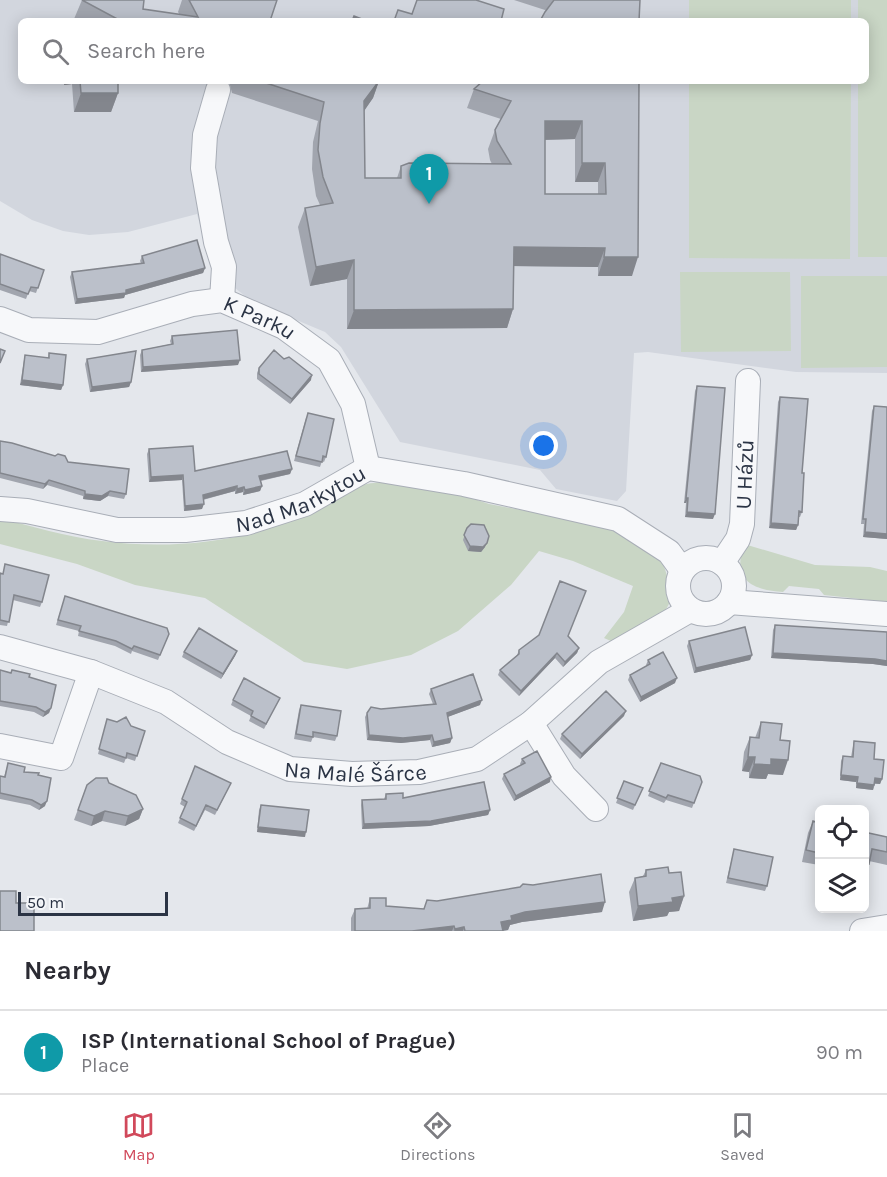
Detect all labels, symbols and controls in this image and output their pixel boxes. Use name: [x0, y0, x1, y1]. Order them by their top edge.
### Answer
search box: [18, 18, 869, 84]
icon: search: [39, 35, 72, 68]
text: Search here: [87, 38, 205, 64]
pin: 1: [410, 154, 448, 204]
street label: K Parku: [219, 290, 301, 346]
your location: [529, 431, 558, 460]
street label: U Házů: [731, 439, 760, 510]
street label: Nad Markytou: [234, 460, 371, 538]
street label: Na Malé Šárce: [283, 757, 429, 788]
map controls: [815, 805, 869, 913]
button: locate: [815, 805, 869, 859]
button: layers: [815, 859, 869, 913]
scale bar: [18, 889, 168, 916]
text: 50 m: [27, 893, 64, 912]
text: Nearby: [24, 955, 111, 986]
text: ISP (International School of Prague): [81, 1028, 456, 1054]
text: 1: [40, 1041, 47, 1064]
text: 90 m: [816, 1041, 863, 1064]
text: Place: [81, 1054, 129, 1077]
tab: Map: [122, 1109, 155, 1164]
tab: Directions: [400, 1109, 475, 1164]
tab: Saved: [720, 1109, 765, 1164]

